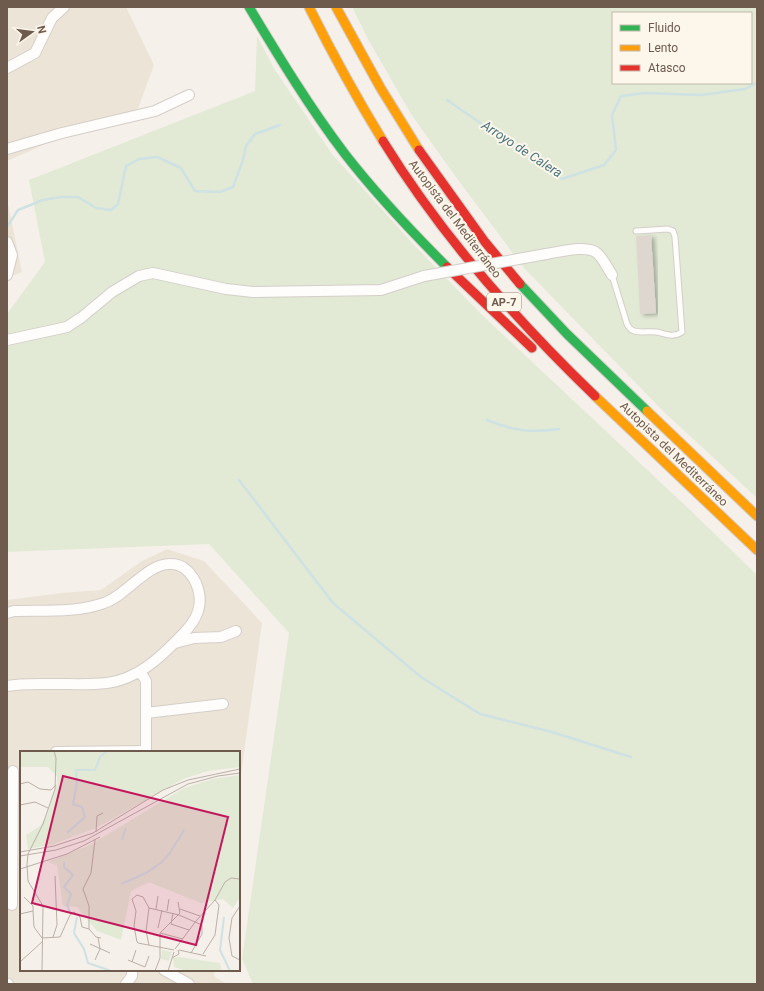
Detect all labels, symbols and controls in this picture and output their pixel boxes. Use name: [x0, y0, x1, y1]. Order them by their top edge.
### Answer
north arrow: [12, 12, 52, 52]
legend: [612, 12, 752, 84]
text: Fluido: [648, 21, 681, 35]
text: N: [34, 24, 49, 35]
text: Lento: [648, 41, 678, 55]
text: Atasco: [648, 61, 686, 75]
water label: Arroyo de Calera: [478, 117, 565, 181]
street label: Autopista del Mediterráneo: [406, 157, 504, 281]
road number: AP-7: [487, 293, 521, 311]
street label: Autopista del Mediterráneo: [617, 399, 731, 509]
inset map: [20, 751, 240, 971]

